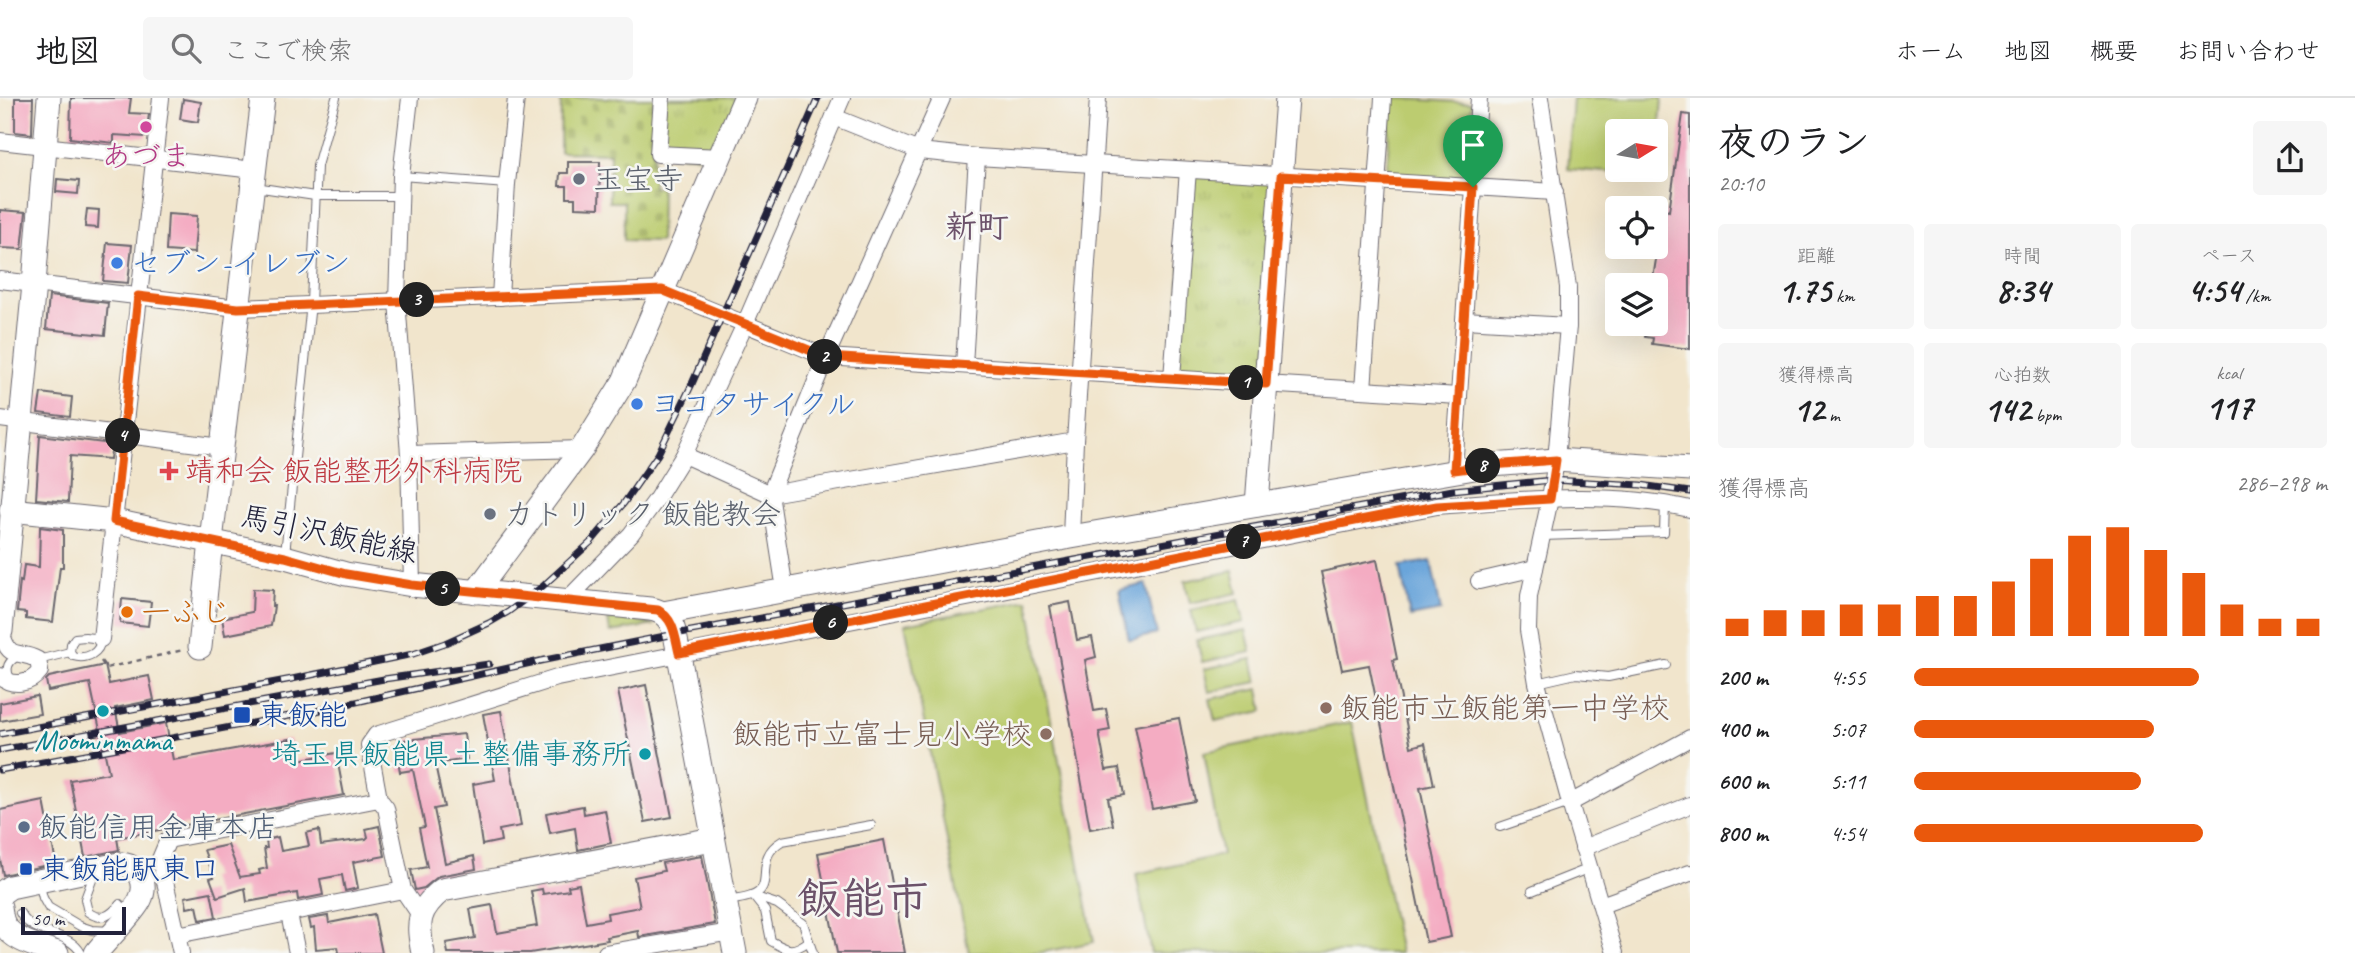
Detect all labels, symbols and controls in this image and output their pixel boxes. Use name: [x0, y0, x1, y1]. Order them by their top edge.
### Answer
search box: [143, 17, 633, 80]
icon: search: [167, 29, 205, 67]
text: 地図: [35, 30, 101, 72]
text: ここで検索: [223, 34, 353, 67]
text: ホーム: [1895, 36, 1966, 66]
text: 地図: [2004, 36, 2052, 66]
text: 概要: [2090, 36, 2138, 66]
text: お問い合わせ: [2176, 36, 2320, 66]
pin: [1443, 115, 1503, 187]
marker: あづま: [138, 119, 154, 135]
north arrow: [1605, 119, 1668, 182]
map controls: [1605, 119, 1668, 336]
text: 夜のラン: [1718, 119, 1870, 166]
button: share: [2253, 121, 2327, 195]
icon: arrive: [1454, 126, 1492, 164]
place label: あづま: [101, 137, 191, 175]
place label: 玉宝寺: [593, 160, 683, 198]
text: 20:10: [1718, 169, 1764, 198]
marker: 玉宝寺: [571, 171, 587, 187]
button: locate: [1605, 196, 1668, 259]
district label: 新町: [945, 206, 1009, 247]
place label: セブン-イレブン: [131, 244, 351, 282]
text: 距離: [1797, 244, 1835, 268]
text: 時間: [2003, 244, 2042, 268]
text: ペース: [2201, 244, 2257, 268]
marker: セブン-イレブン: [109, 255, 125, 271]
text: 1.75: [1778, 268, 1831, 313]
text: 8:34: [1995, 268, 2050, 313]
text: 4:54: [2187, 268, 2241, 313]
button: layers: [1605, 273, 1668, 336]
pin: 3: [400, 282, 434, 318]
text: km: [1831, 284, 1854, 308]
text: /km: [2241, 284, 2270, 308]
text: 3: [412, 287, 421, 311]
pin: 2: [808, 340, 842, 374]
text: 2: [820, 344, 829, 368]
text: kcal: [2216, 361, 2241, 385]
text: 獲得標高: [1778, 363, 1854, 387]
text: 心拍数: [1994, 363, 2051, 387]
pin: 1: [1228, 366, 1264, 400]
text: 1: [1241, 370, 1250, 394]
place label: ヨコタサイクル: [651, 385, 856, 423]
text: 117: [2205, 385, 2252, 430]
text: 12: [1793, 387, 1824, 432]
text: 142: [1984, 387, 2031, 432]
marker: ヨコタサイクル: [629, 396, 645, 412]
text: m: [1824, 403, 1840, 427]
text: bpm: [2031, 403, 2061, 427]
pin: 4: [106, 418, 140, 454]
text: 4: [118, 423, 127, 447]
pin: 8: [1466, 448, 1500, 484]
place label: 靖和会 飯能整形外科病院: [185, 452, 522, 490]
text: 8: [1478, 453, 1487, 477]
marker: 靖和会 飯能整形外科病院: [159, 461, 179, 481]
text: 286–298 m: [2236, 469, 2327, 498]
text: 獲得標高: [1718, 474, 1810, 503]
place label: カトリック 飯能教会: [504, 495, 781, 533]
street label: 馬引沢飯能線: [237, 497, 421, 571]
marker: カトリック 飯能教会: [482, 506, 498, 522]
pin: 7: [1226, 524, 1262, 560]
text: 7: [1239, 529, 1248, 553]
pin: 5: [426, 572, 460, 606]
text: 5: [438, 576, 447, 600]
place label: 一ふじ: [141, 593, 231, 631]
marker: 一ふじ: [119, 604, 135, 620]
pin: 6: [814, 606, 848, 640]
text: 6: [826, 610, 835, 634]
text: 200 m: [1718, 663, 1768, 692]
text: 4:55: [1830, 663, 1866, 692]
place label: 飯能市立飯能第一中学校: [1340, 689, 1670, 727]
place label: 東飯能: [258, 696, 348, 734]
marker: 飯能市立飯能第一中学校: [1318, 700, 1334, 716]
marker: Moominmama: [95, 703, 111, 719]
marker: 東飯能: [232, 705, 252, 725]
place label: 飯能市立富士見小学校: [732, 715, 1032, 753]
text: 400 m: [1718, 715, 1768, 744]
text: 5:07: [1830, 715, 1866, 744]
place label: Moominmama: [34, 721, 174, 759]
marker: 飯能市立富士見小学校: [1038, 726, 1054, 742]
place label: 埼玉県飯能県土整備事務所: [271, 735, 631, 773]
marker: 埼玉県飯能県土整備事務所: [637, 746, 653, 762]
text: 600 m: [1718, 767, 1768, 796]
text: 5:11: [1830, 767, 1866, 796]
place label: 飯能信用金庫本店: [38, 808, 278, 846]
marker: 飯能信用金庫本店: [16, 819, 32, 835]
text: 800 m: [1718, 819, 1768, 848]
text: 4:54: [1830, 819, 1866, 848]
place label: 東飯能駅東口: [40, 850, 220, 888]
marker: 東飯能駅東口: [18, 861, 34, 877]
district label: 飯能市: [797, 871, 929, 926]
scale bar: [21, 904, 126, 936]
text: 50 m: [32, 907, 64, 931]

